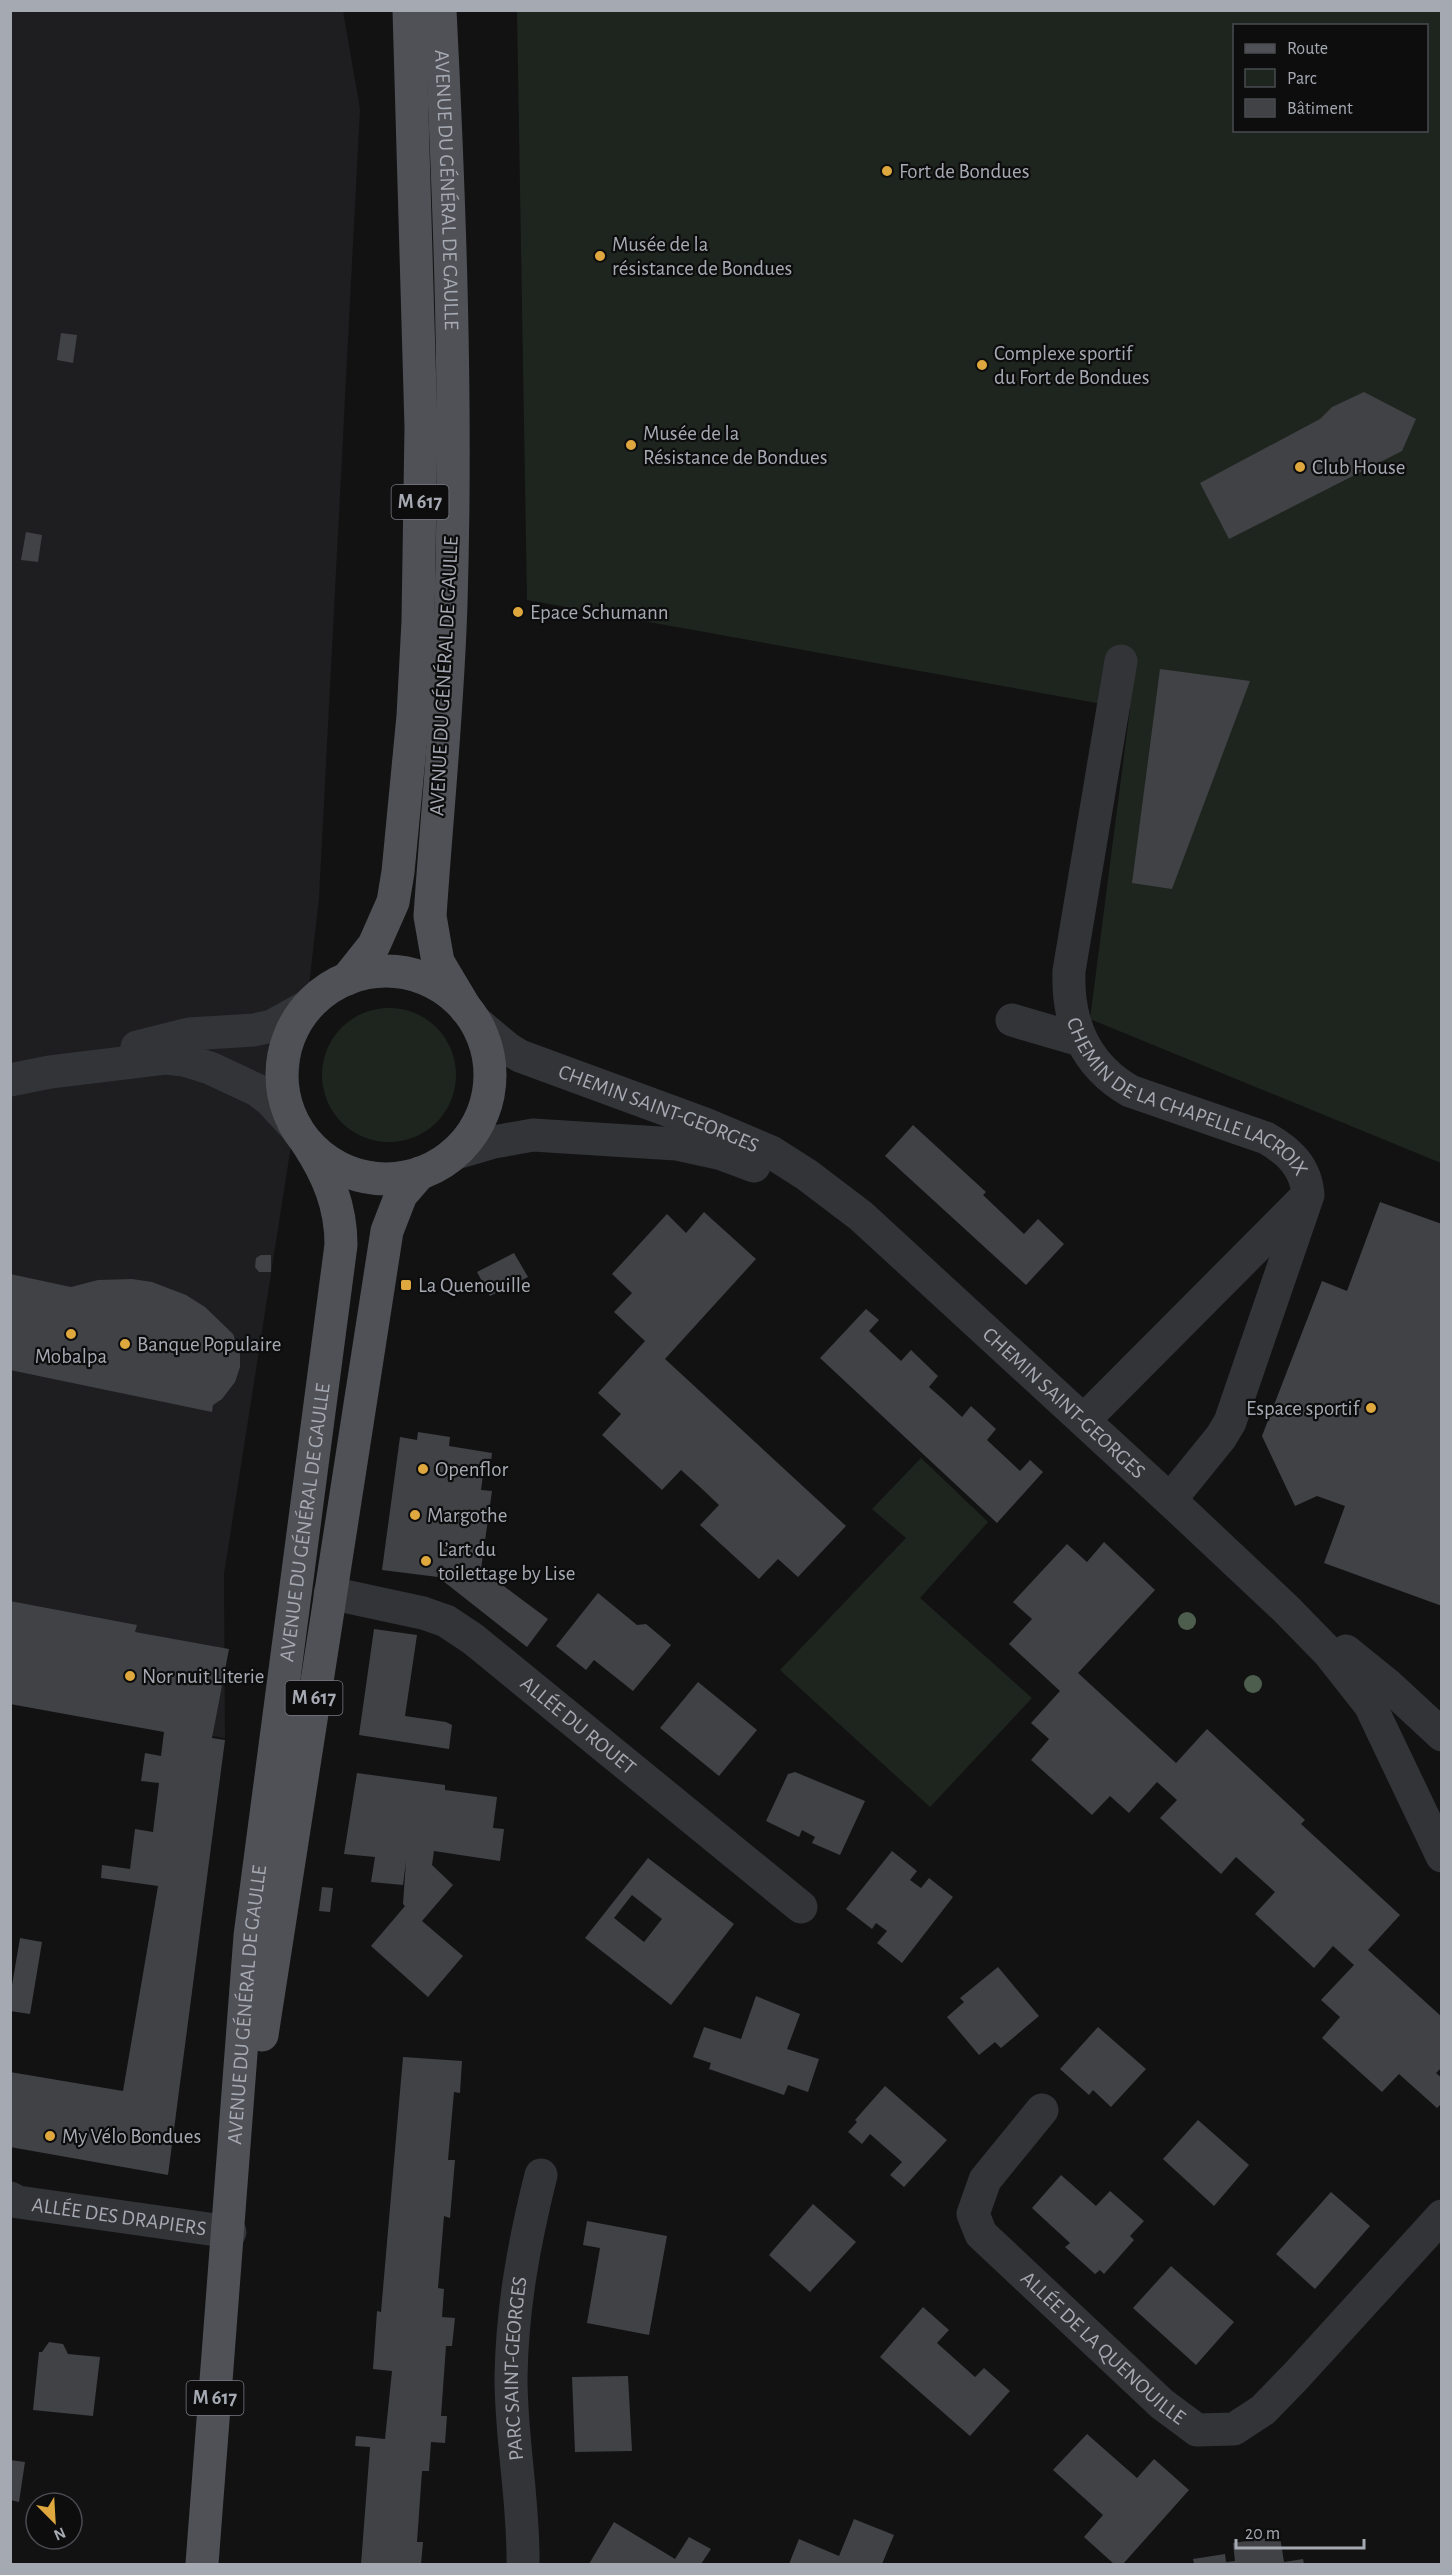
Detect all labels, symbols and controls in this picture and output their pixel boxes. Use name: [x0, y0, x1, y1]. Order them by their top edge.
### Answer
legend: [1233, 24, 1428, 132]
text: Route: [1287, 40, 1328, 58]
street label: AVENUE DU GÉNÉRAL DE GAULLE: [431, 49, 462, 330]
text: Parc: [1287, 70, 1317, 88]
text: Bâtiment: [1287, 100, 1353, 118]
place label: Fort de Bondues: [899, 161, 1029, 182]
marker: Fort de Bondues: [880, 164, 894, 178]
place label: Musée de la résistance de Bondues: [612, 234, 792, 279]
marker: Musée de la résistance de Bondues: [593, 249, 607, 263]
place label: Complexe sportif du Fort de Bondues: [994, 343, 1150, 388]
marker: Complexe sportif du Fort de Bondues: [975, 358, 989, 372]
place label: Musée de la Résistance de Bondues: [643, 423, 828, 468]
marker: Musée de la Résistance de Bondues: [624, 438, 638, 452]
place label: Club House: [1312, 457, 1406, 478]
marker: Club House: [1293, 460, 1307, 474]
road number: M 617: [392, 485, 448, 519]
street label: AVENUE DU GÉNÉRAL DE GAULLE: [424, 535, 462, 817]
place label: Epace Schumann: [530, 602, 668, 623]
marker: Epace Schumann: [511, 605, 525, 619]
street label: CHEMIN DE LA CHAPELLE LACROIX: [1063, 1015, 1312, 1179]
street label: CHEMIN SAINT-GEORGES: [556, 1061, 762, 1156]
place label: La Quenouille: [418, 1275, 531, 1296]
marker: La Quenouille: [399, 1278, 413, 1292]
street label: CHEMIN SAINT-GEORGES: [979, 1323, 1150, 1482]
marker: Mobalpa: [64, 1327, 78, 1341]
place label: Banque Populaire: [137, 1334, 281, 1355]
marker: Banque Populaire: [118, 1337, 132, 1351]
place label: Mobalpa: [35, 1346, 108, 1367]
street label: AVENUE DU GÉNÉRAL DE GAULLE: [276, 1382, 333, 1663]
place label: Espace sportif: [1246, 1398, 1361, 1419]
marker: Espace sportif: [1364, 1401, 1378, 1415]
place label: Openflor: [435, 1459, 508, 1480]
marker: Openflor: [416, 1462, 430, 1476]
place label: Margothe: [427, 1505, 507, 1526]
marker: Margothe: [408, 1508, 422, 1522]
place label: L’art du toilettage by Lise: [438, 1539, 575, 1584]
marker: L’art du toilettage by Lise: [419, 1554, 433, 1568]
place label: Nor nuit Literie: [142, 1666, 265, 1687]
marker: Nor nuit Literie: [123, 1669, 137, 1683]
street label: ALLÉE DU ROUET: [517, 1672, 640, 1778]
road number: M 617: [286, 1681, 342, 1715]
street label: AVENUE DU GÉNÉRAL DE GAULLE: [224, 1864, 270, 2145]
place label: My Vélo Bondues: [62, 2126, 201, 2147]
marker: My Vélo Bondues: [43, 2129, 57, 2143]
street label: ALLÉE DES DRAPIERS: [30, 2194, 208, 2239]
street label: ALLÉE DE LA QUENOUILLE: [1017, 2267, 1190, 2428]
street label: PARC SAINT-GEORGES: [500, 2275, 530, 2462]
road number: M 617: [186, 2381, 244, 2415]
north arrow: [24, 2491, 84, 2551]
scale bar: [1236, 2512, 1364, 2550]
text: N: [51, 2524, 68, 2543]
text: 20 m: [1245, 2525, 1280, 2543]

